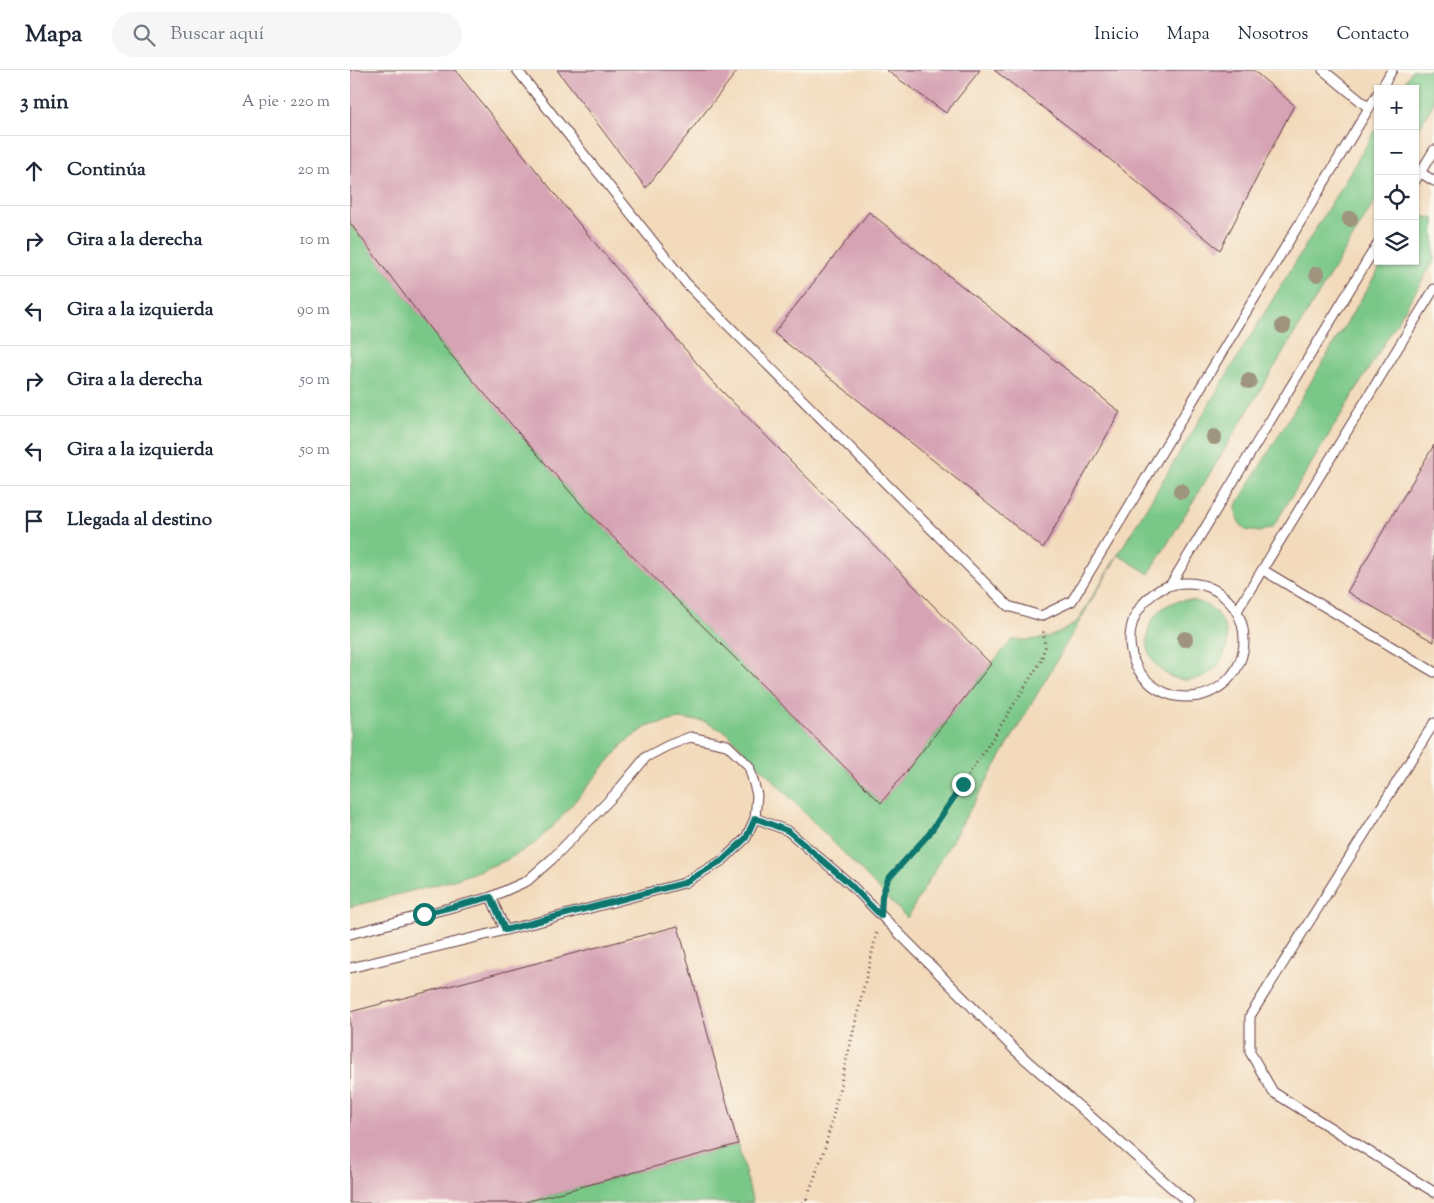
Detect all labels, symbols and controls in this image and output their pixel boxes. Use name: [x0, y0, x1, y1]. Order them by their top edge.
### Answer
search box: [112, 12, 462, 57]
text: Mapa: [25, 18, 82, 52]
icon: search: [130, 21, 158, 49]
text: Buscar aquí: [170, 21, 264, 48]
text: Inicio: [1094, 22, 1139, 48]
text: Mapa: [1167, 22, 1210, 48]
text: Nosotros: [1238, 22, 1308, 48]
text: Contacto: [1336, 22, 1409, 48]
map controls: [1374, 85, 1419, 265]
button: +: [1374, 85, 1419, 130]
text: 3 min: [20, 88, 69, 118]
text: A pie · 220 m: [242, 91, 330, 114]
button: −: [1374, 130, 1419, 175]
icon: ahead: [20, 157, 48, 185]
text: Continúa: [67, 157, 146, 184]
text: 20 m: [297, 159, 330, 182]
button: locate: [1374, 175, 1419, 220]
button: layers: [1374, 220, 1419, 265]
icon: right: [20, 227, 48, 255]
text: Gira a la derecha: [67, 227, 202, 254]
text: 10 m: [300, 229, 330, 252]
icon: left: [20, 297, 48, 325]
text: Gira a la izquierda: [67, 297, 213, 324]
text: 90 m: [297, 299, 330, 322]
icon: right: [20, 367, 48, 395]
text: Gira a la derecha: [67, 367, 202, 394]
text: 50 m: [299, 369, 330, 392]
icon: left: [20, 437, 48, 465]
text: Gira a la izquierda: [67, 437, 213, 464]
text: 50 m: [299, 439, 330, 462]
icon: arrive: [20, 507, 48, 535]
text: Llegada al destino: [67, 507, 212, 534]
route end: [952, 773, 975, 796]
route start: [413, 903, 436, 926]

